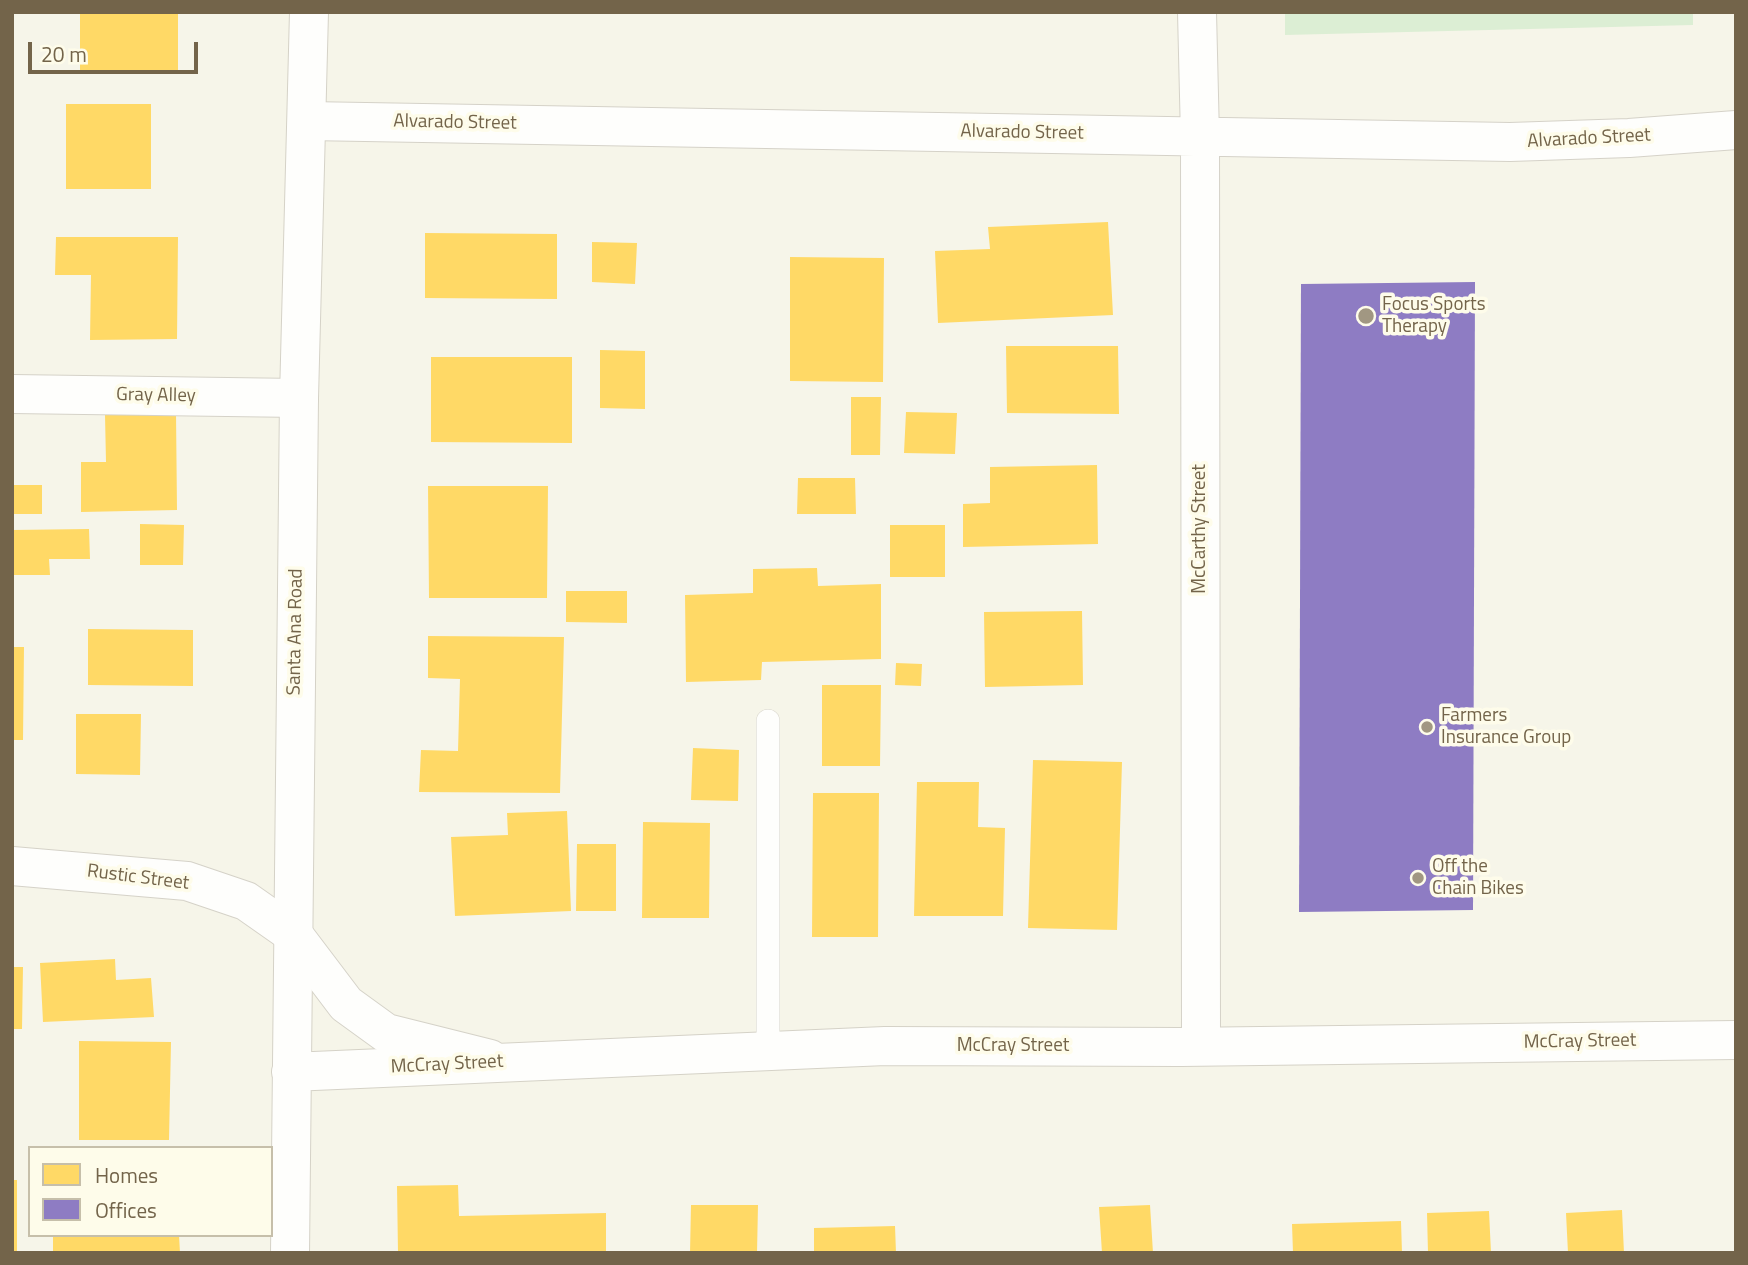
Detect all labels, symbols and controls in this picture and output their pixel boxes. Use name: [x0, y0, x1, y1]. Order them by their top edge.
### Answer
scale bar: [32, 28, 201, 72]
text: 20 m: [41, 38, 87, 70]
street label: Alvarado Street: [393, 111, 517, 135]
street label: Alvarado Street: [960, 121, 1084, 145]
street label: Alvarado Street: [1527, 124, 1651, 154]
place label: Focus Sports Therapy: [1382, 294, 1485, 338]
marker: Focus Sports Therapy: [1356, 306, 1376, 326]
street label: Gray Alley: [116, 384, 196, 408]
street label: McCarthy Street: [1189, 464, 1211, 594]
street label: Santa Ana Road: [283, 568, 309, 696]
place label: Farmers Insurance Group: [1441, 705, 1571, 749]
marker: Farmers Insurance Group: [1419, 719, 1435, 735]
place label: Off the Chain Bikes: [1432, 856, 1524, 900]
street label: Rustic Street: [86, 860, 190, 896]
marker: Off the Chain Bikes: [1410, 870, 1426, 886]
street label: McCray Street: [1523, 1030, 1637, 1054]
street label: McCray Street: [957, 1035, 1069, 1057]
street label: McCray Street: [390, 1051, 504, 1079]
legend: [28, 1146, 273, 1237]
text: Homes: [95, 1159, 158, 1191]
text: Offices: [95, 1194, 157, 1226]

